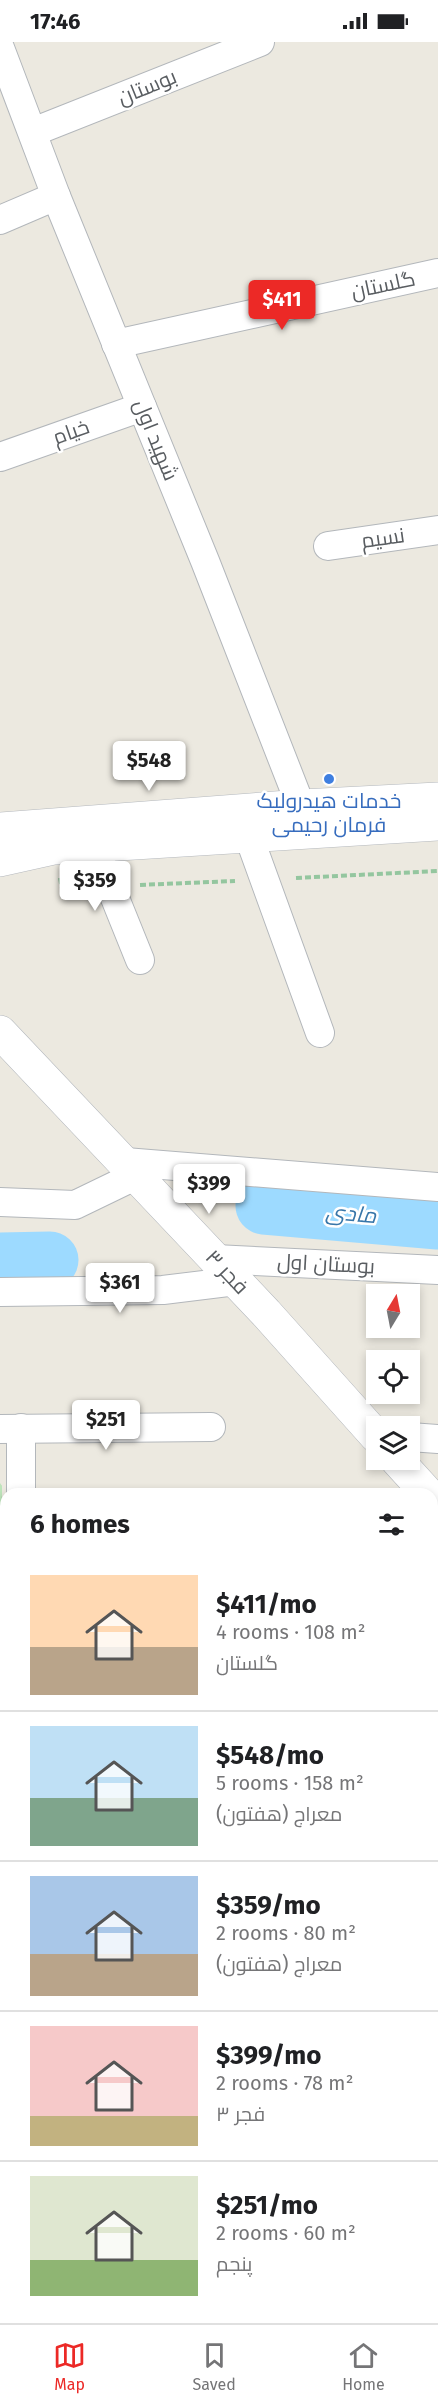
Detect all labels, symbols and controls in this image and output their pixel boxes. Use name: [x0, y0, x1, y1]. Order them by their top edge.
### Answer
text: 17:46: [30, 8, 81, 35]
street label: بوستان: [114, 63, 180, 111]
street label: گلستان: [348, 266, 418, 304]
pin: $411: [246, 280, 318, 331]
text: $411: [262, 287, 302, 311]
street label: شهید اول: [128, 396, 184, 484]
street label: خیام: [49, 414, 93, 451]
street label: نسیم: [360, 522, 407, 555]
pin: $548: [113, 741, 185, 792]
text: $548: [127, 748, 171, 772]
marker: خدمات هیدرولیک فرمان رحیمی: [322, 772, 336, 786]
place label: خدمات هیدرولیک فرمان رحیمی: [257, 788, 401, 838]
pin: $359: [59, 861, 131, 912]
text: $359: [74, 868, 117, 892]
pin: $399: [173, 1164, 245, 1215]
text: $399: [187, 1171, 231, 1195]
water label: مادی: [324, 1198, 378, 1229]
street label: فجر ۳: [200, 1244, 254, 1300]
street label: بوستان اول: [276, 1248, 376, 1280]
pin: $361: [84, 1263, 156, 1314]
text: $361: [100, 1270, 140, 1294]
north arrow: [366, 1284, 420, 1338]
map controls: [366, 1284, 420, 1470]
button: locate: [366, 1350, 420, 1404]
pin: $251: [70, 1400, 142, 1451]
text: $251: [86, 1407, 126, 1431]
button: layers: [366, 1416, 420, 1470]
icon: filters: [375, 1508, 408, 1541]
text: 6 homes: [30, 1509, 130, 1540]
text: $411/mo: [216, 1589, 317, 1620]
icon: home: [78, 1599, 150, 1671]
text: 4 rooms · 108 m²: [216, 1620, 365, 1644]
text: گلستان: [216, 1651, 278, 1675]
text: $548/mo: [216, 1740, 324, 1771]
icon: home: [78, 1750, 150, 1822]
text: 5 rooms · 158 m²: [216, 1771, 364, 1795]
text: معراج (هفتون): [216, 1802, 342, 1826]
text: $359/mo: [216, 1890, 321, 1921]
icon: home: [78, 1900, 150, 1972]
text: 2 rooms · 80 m²: [216, 1921, 356, 1945]
text: معراج (هفتون): [216, 1952, 342, 1976]
text: $399/mo: [216, 2040, 321, 2071]
icon: home: [78, 2050, 150, 2122]
text: 2 rooms · 78 m²: [216, 2071, 353, 2095]
text: فجر ۳: [216, 2102, 265, 2126]
text: $251/mo: [216, 2190, 318, 2221]
icon: home: [78, 2200, 150, 2272]
text: 2 rooms · 60 m²: [216, 2221, 356, 2245]
text: پنجم: [216, 2252, 252, 2276]
tab: Map: [53, 2339, 86, 2394]
tab: Saved: [193, 2339, 236, 2394]
tab: Home: [342, 2339, 385, 2394]

